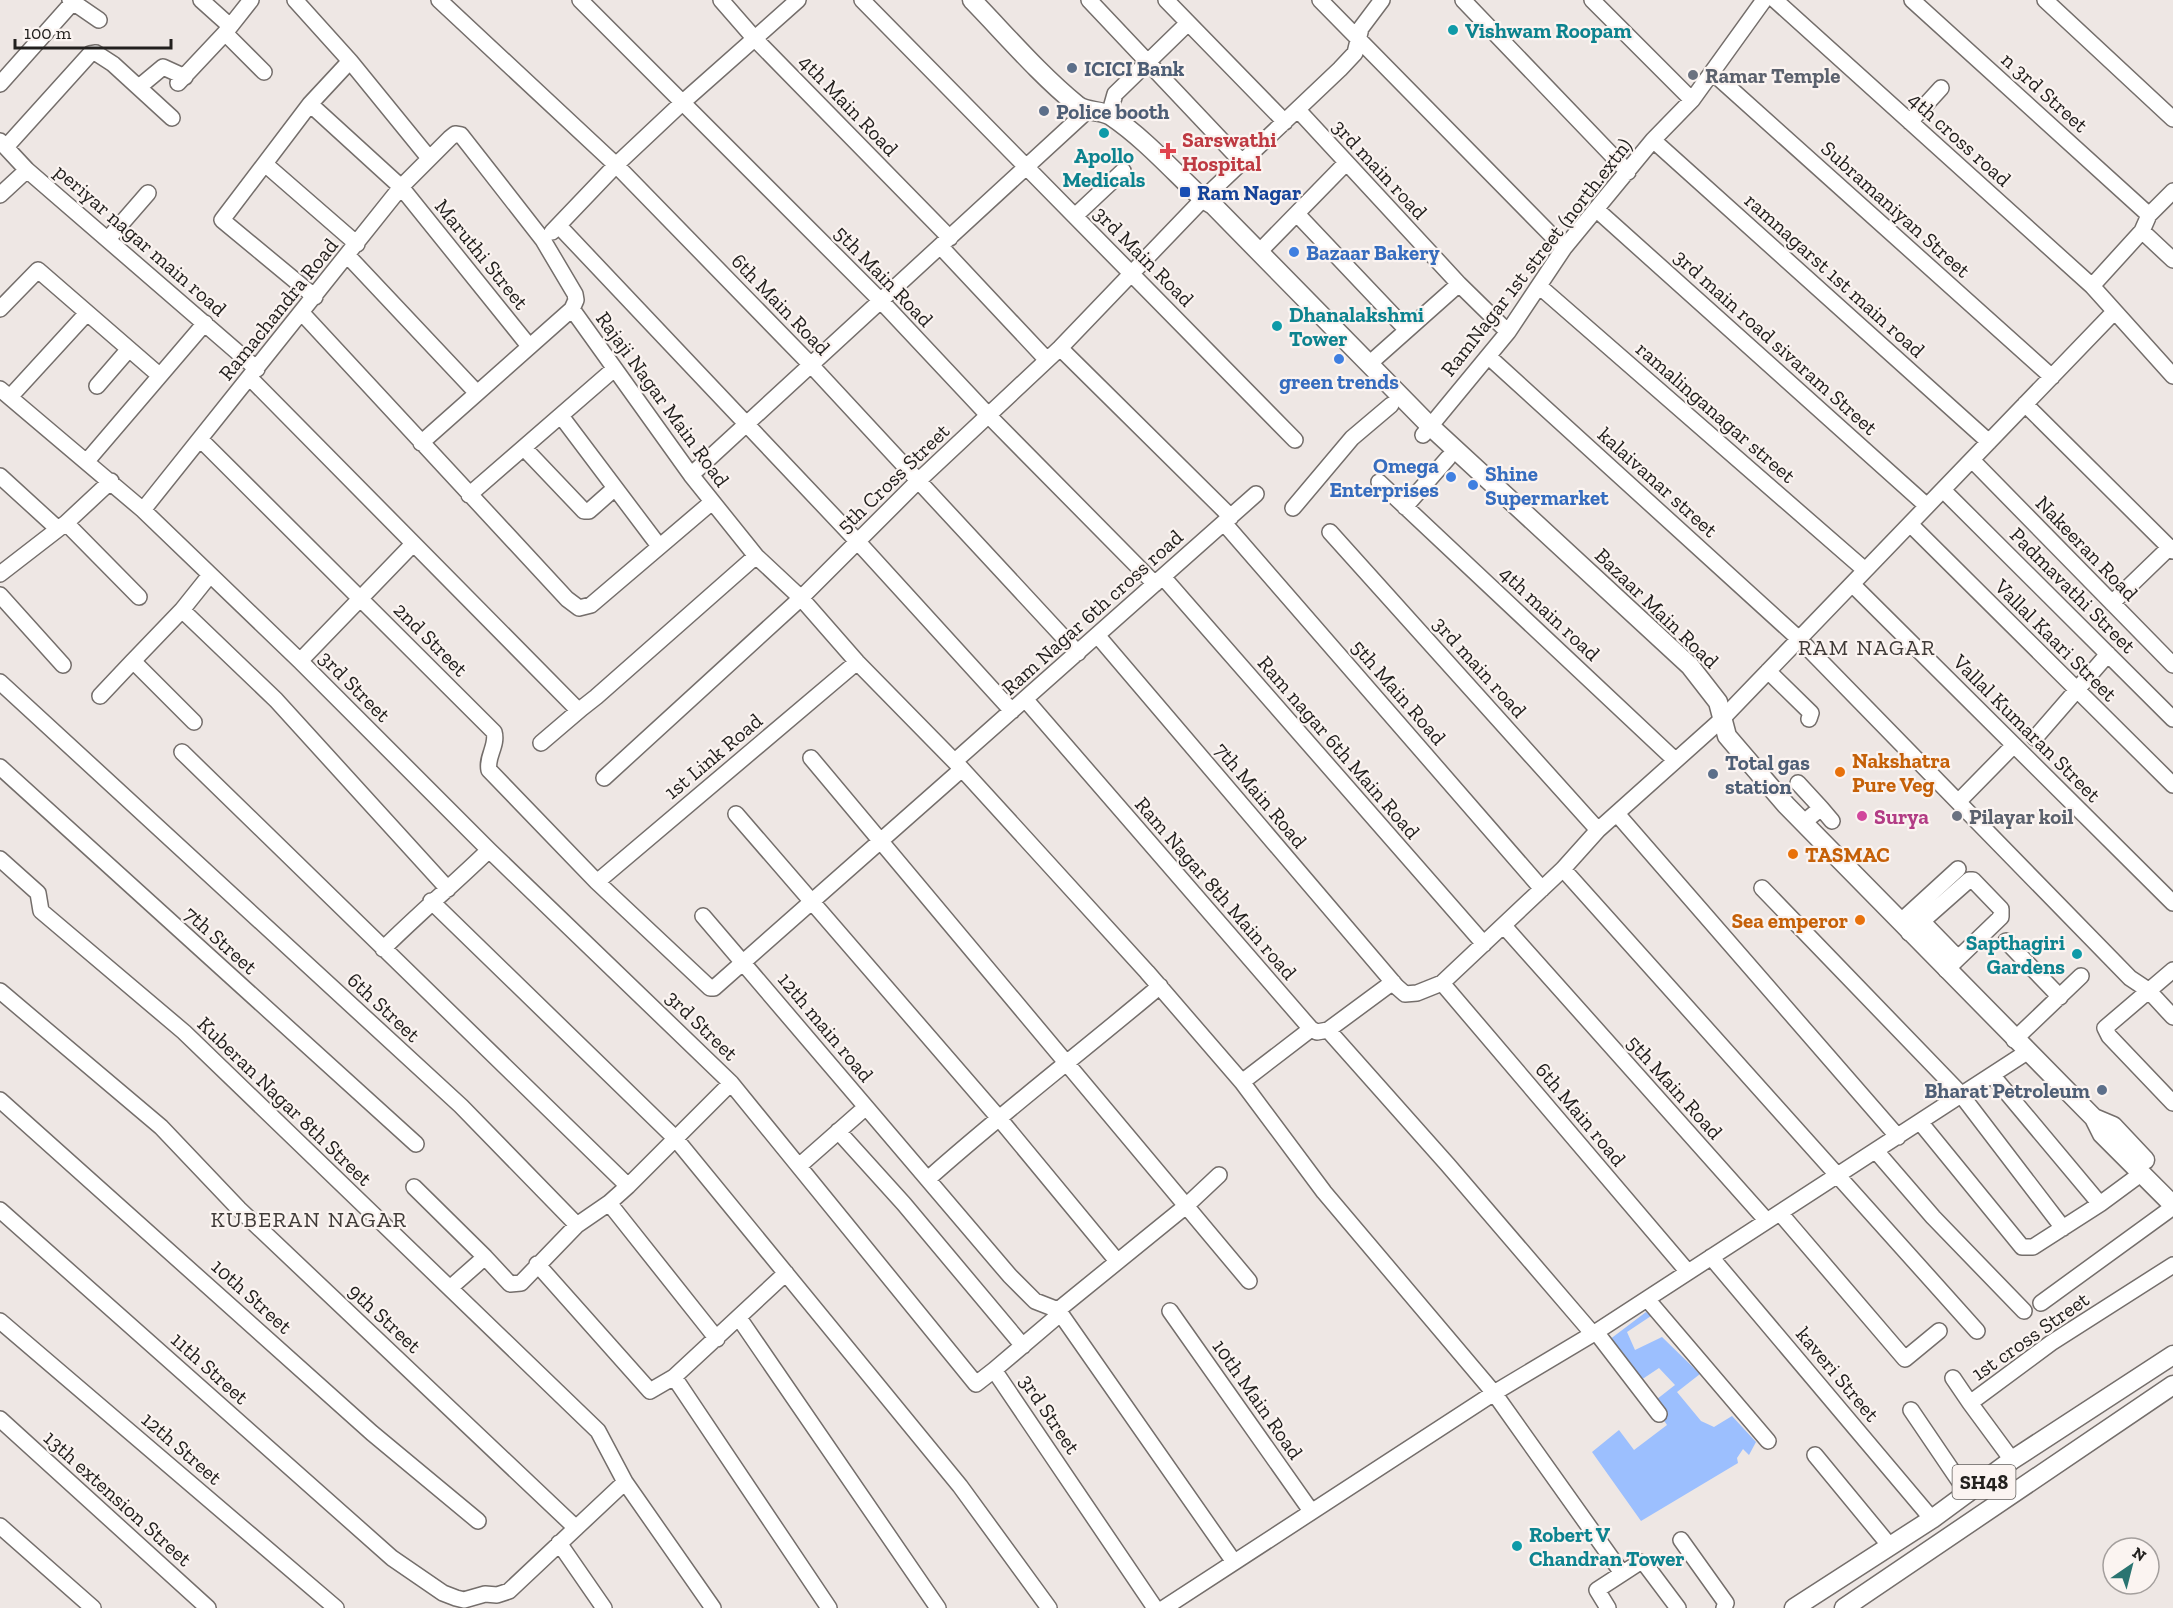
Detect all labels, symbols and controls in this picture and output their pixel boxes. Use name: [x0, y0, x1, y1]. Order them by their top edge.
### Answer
scale bar: [15, 12, 171, 50]
place label: Vishwam Roopam: [1465, 18, 1632, 43]
text: 100 m: [24, 22, 72, 44]
marker: Vishwam Roopam: [1446, 23, 1460, 37]
street label: n 3rd Street: [1997, 47, 2093, 137]
street label: 4th Main Road: [794, 49, 904, 161]
place label: ICICI Bank: [1084, 56, 1185, 81]
marker: ICICI Bank: [1065, 61, 1079, 75]
place label: Ramar Temple: [1705, 63, 1840, 88]
marker: Ramar Temple: [1686, 68, 1700, 82]
street label: 4th cross road: [1904, 86, 2017, 192]
place label: Police booth: [1056, 99, 1169, 124]
marker: Police booth: [1037, 104, 1051, 118]
street label: 3rd main road: [1327, 114, 1433, 225]
marker: Apollo Medicals: [1097, 126, 1111, 140]
place label: Sarswathi Hospital: [1182, 127, 1277, 176]
street label: RamNagar 1st street (north.extn): [1435, 133, 1637, 381]
street label: Subramaniyan Street: [1816, 135, 1976, 283]
marker: Sarswathi Hospital: [1159, 142, 1177, 160]
place label: Apollo Medicals: [1062, 143, 1146, 192]
street label: periyar nagar main road: [50, 159, 232, 322]
place label: Ram Nagar: [1197, 180, 1301, 205]
marker: Ram Nagar: [1178, 185, 1192, 199]
street label: ramnagarst 1st main road: [1740, 188, 1930, 363]
street label: Maruthi Street: [430, 194, 534, 314]
street label: 3rd Main Road: [1089, 201, 1200, 312]
street label: 5th Main Road: [829, 220, 939, 332]
street label: Ramachandra Road: [213, 233, 343, 385]
place label: Bazaar Bakery: [1306, 240, 1440, 265]
street label: 3rd main road sivaram Street: [1669, 244, 1883, 440]
marker: Bazaar Bakery: [1287, 245, 1301, 259]
street label: 6th Main Road: [726, 248, 836, 360]
place label: Dhanalakshmi Tower: [1289, 302, 1424, 351]
street label: Rajaji Nagar Main Road: [590, 306, 735, 493]
marker: Dhanalakshmi Tower: [1270, 319, 1284, 333]
street label: ramalinganagar street: [1631, 336, 1801, 488]
marker: green trends: [1332, 352, 1346, 366]
place label: green trends: [1279, 369, 1399, 394]
street label: 5th Cross Street: [832, 418, 955, 538]
street label: kalaivanar street: [1593, 422, 1723, 542]
place label: Omega Enterprises: [1329, 453, 1439, 502]
place label: Shine Supermarket: [1485, 461, 1609, 510]
marker: Omega Enterprises: [1444, 470, 1458, 484]
marker: Shine Supermarket: [1466, 478, 1480, 492]
street label: Nakeeran Road: [2031, 490, 2144, 606]
street label: Padmavathi Street: [2005, 522, 2141, 658]
street label: Ram Nagar 6th cross road: [996, 524, 1188, 700]
street label: Bazaar Main Road: [1590, 543, 1724, 674]
street label: 4th main road: [1495, 560, 1606, 666]
street label: Vallal Kaari Street: [1989, 573, 2122, 706]
street label: 2nd Street: [389, 597, 473, 681]
street label: 3rd main road: [1428, 611, 1532, 723]
street label: 5th Main Road: [1347, 634, 1452, 750]
district label: RAM NAGAR: [1798, 634, 1936, 661]
street label: 3rd Street: [314, 645, 396, 727]
street label: Vallal Kumaran Street: [1947, 648, 2106, 807]
street label: Ram nagar 6th Main Road: [1253, 650, 1426, 844]
street label: 1st Link Road: [659, 708, 767, 804]
street label: 7th Main Road: [1210, 737, 1313, 853]
place label: Nakshatra Pure Veg: [1852, 748, 1951, 797]
place label: Total gas station: [1725, 750, 1810, 799]
marker: Nakshatra Pure Veg: [1833, 765, 1847, 779]
marker: Total gas station: [1706, 767, 1720, 781]
street label: Ram Nagar 8th Main road: [1130, 792, 1302, 985]
place label: Surya: [1874, 804, 1929, 829]
place label: Pilayar koil: [1969, 804, 2073, 829]
marker: Surya: [1855, 809, 1869, 823]
marker: Pilayar koil: [1950, 809, 1964, 823]
place label: TASMAC: [1805, 842, 1890, 867]
marker: TASMAC: [1786, 847, 1800, 861]
street label: 7th Street: [179, 901, 263, 979]
place label: Sea emperor: [1731, 908, 1848, 933]
marker: Sea emperor: [1853, 913, 1867, 927]
place label: Sapthagiri Gardens: [1966, 930, 2065, 979]
marker: Sapthagiri Gardens: [2070, 947, 2084, 961]
street label: 6th Street: [342, 967, 426, 1047]
street label: 12th main road: [773, 967, 879, 1087]
street label: 3rd Street: [661, 984, 743, 1066]
street label: Kuberan Nagar 8th Street: [193, 1011, 378, 1191]
street label: 5th Main Road: [1622, 1030, 1728, 1144]
street label: 6th Main road: [1530, 1057, 1632, 1171]
place label: Bharat Petroleum: [1924, 1078, 2091, 1103]
marker: Bharat Petroleum: [2095, 1083, 2109, 1097]
district label: KUBERAN NAGAR: [210, 1206, 408, 1233]
street label: 10th Street: [207, 1253, 298, 1339]
street label: 9th Street: [343, 1278, 427, 1358]
street label: 1st cross Street: [1966, 1286, 2094, 1386]
street label: kaveri Street: [1791, 1322, 1885, 1426]
street label: 11th Street: [166, 1327, 254, 1409]
street label: 10th Main Road: [1207, 1334, 1309, 1464]
street label: 3rd Street: [1014, 1369, 1086, 1459]
street label: 12th Street: [137, 1406, 227, 1490]
street label: 13th extension Street: [39, 1425, 197, 1571]
road number: SH48: [1952, 1465, 2016, 1499]
place label: Robert V Chandran Tower: [1529, 1522, 1685, 1571]
north arrow: [2101, 1536, 2161, 1596]
marker: Robert V Chandran Tower: [1510, 1539, 1524, 1553]
text: N: [2129, 1543, 2150, 1565]

